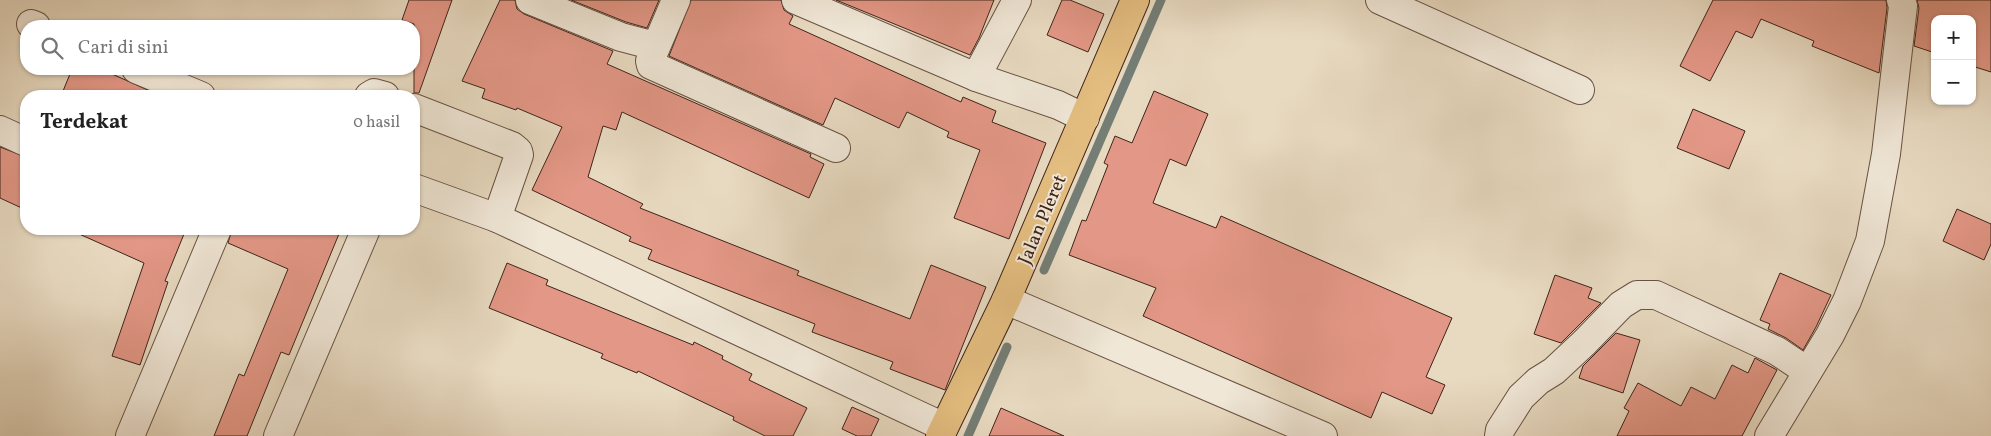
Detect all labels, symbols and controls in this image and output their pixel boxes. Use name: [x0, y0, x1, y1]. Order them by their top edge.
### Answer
map controls: [1931, 15, 1976, 105]
button: +: [1931, 15, 1976, 60]
search box: [20, 20, 420, 75]
icon: search: [38, 34, 66, 62]
text: Cari di sini: [78, 35, 169, 61]
button: −: [1931, 60, 1976, 105]
text: Terdekat: [40, 108, 128, 137]
text: 0 hasil: [353, 112, 400, 134]
street label: Jalan Pleret: [1012, 171, 1074, 269]

